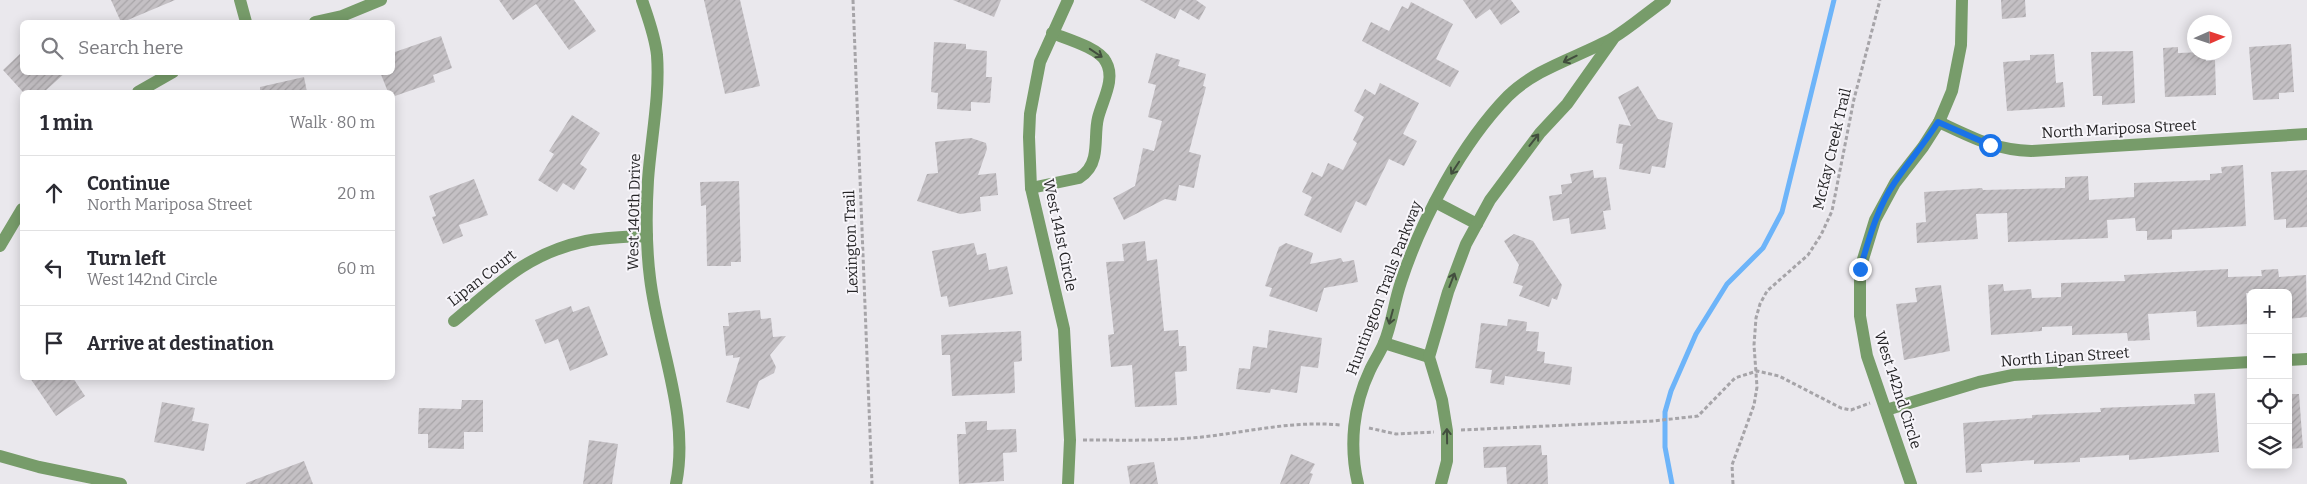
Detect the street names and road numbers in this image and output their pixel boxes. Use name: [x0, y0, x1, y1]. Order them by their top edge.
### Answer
street label: McKay Creek Trail: [1809, 86, 1855, 212]
street label: North Mariposa Street: [2041, 116, 2197, 142]
street label: West 140th Drive: [624, 153, 644, 271]
street label: West 141st Circle: [1039, 177, 1081, 293]
street label: Lexington Trail: [840, 190, 862, 294]
street label: Huntington Trails Parkway: [1342, 198, 1426, 378]
street label: Lipan Court: [444, 245, 520, 310]
street label: West 142nd Circle: [1871, 329, 1925, 451]
street label: North Lipan Street: [2000, 343, 2131, 370]

